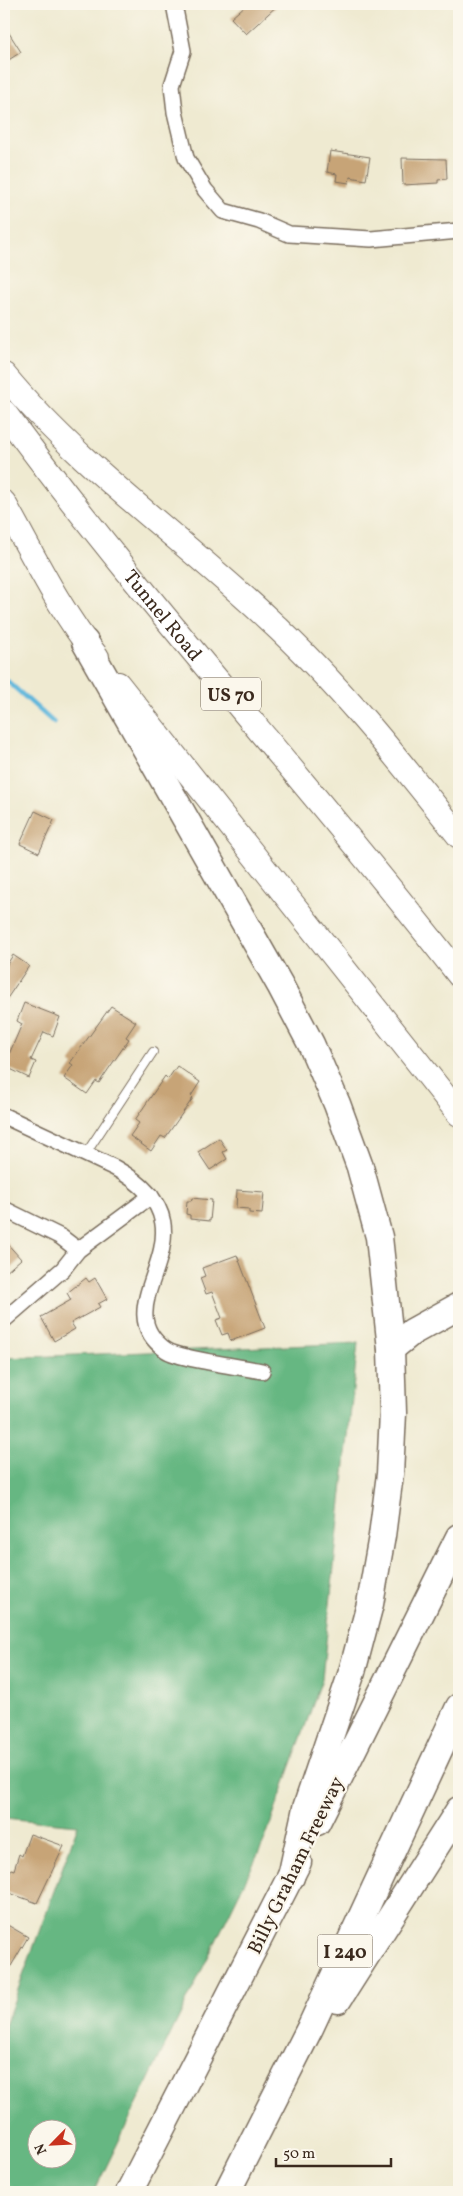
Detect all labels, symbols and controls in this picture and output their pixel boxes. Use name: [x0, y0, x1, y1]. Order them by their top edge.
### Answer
street label: Tunnel Road: [116, 565, 208, 668]
road number: US 70: [201, 678, 261, 711]
street label: Billy Graham Freeway: [242, 1772, 352, 1959]
road number: I 240: [318, 1934, 372, 1968]
north arrow: [28, 2118, 78, 2168]
scale bar: [276, 2136, 390, 2168]
text: N: [31, 2140, 52, 2157]
text: 50 m: [283, 2144, 315, 2165]

